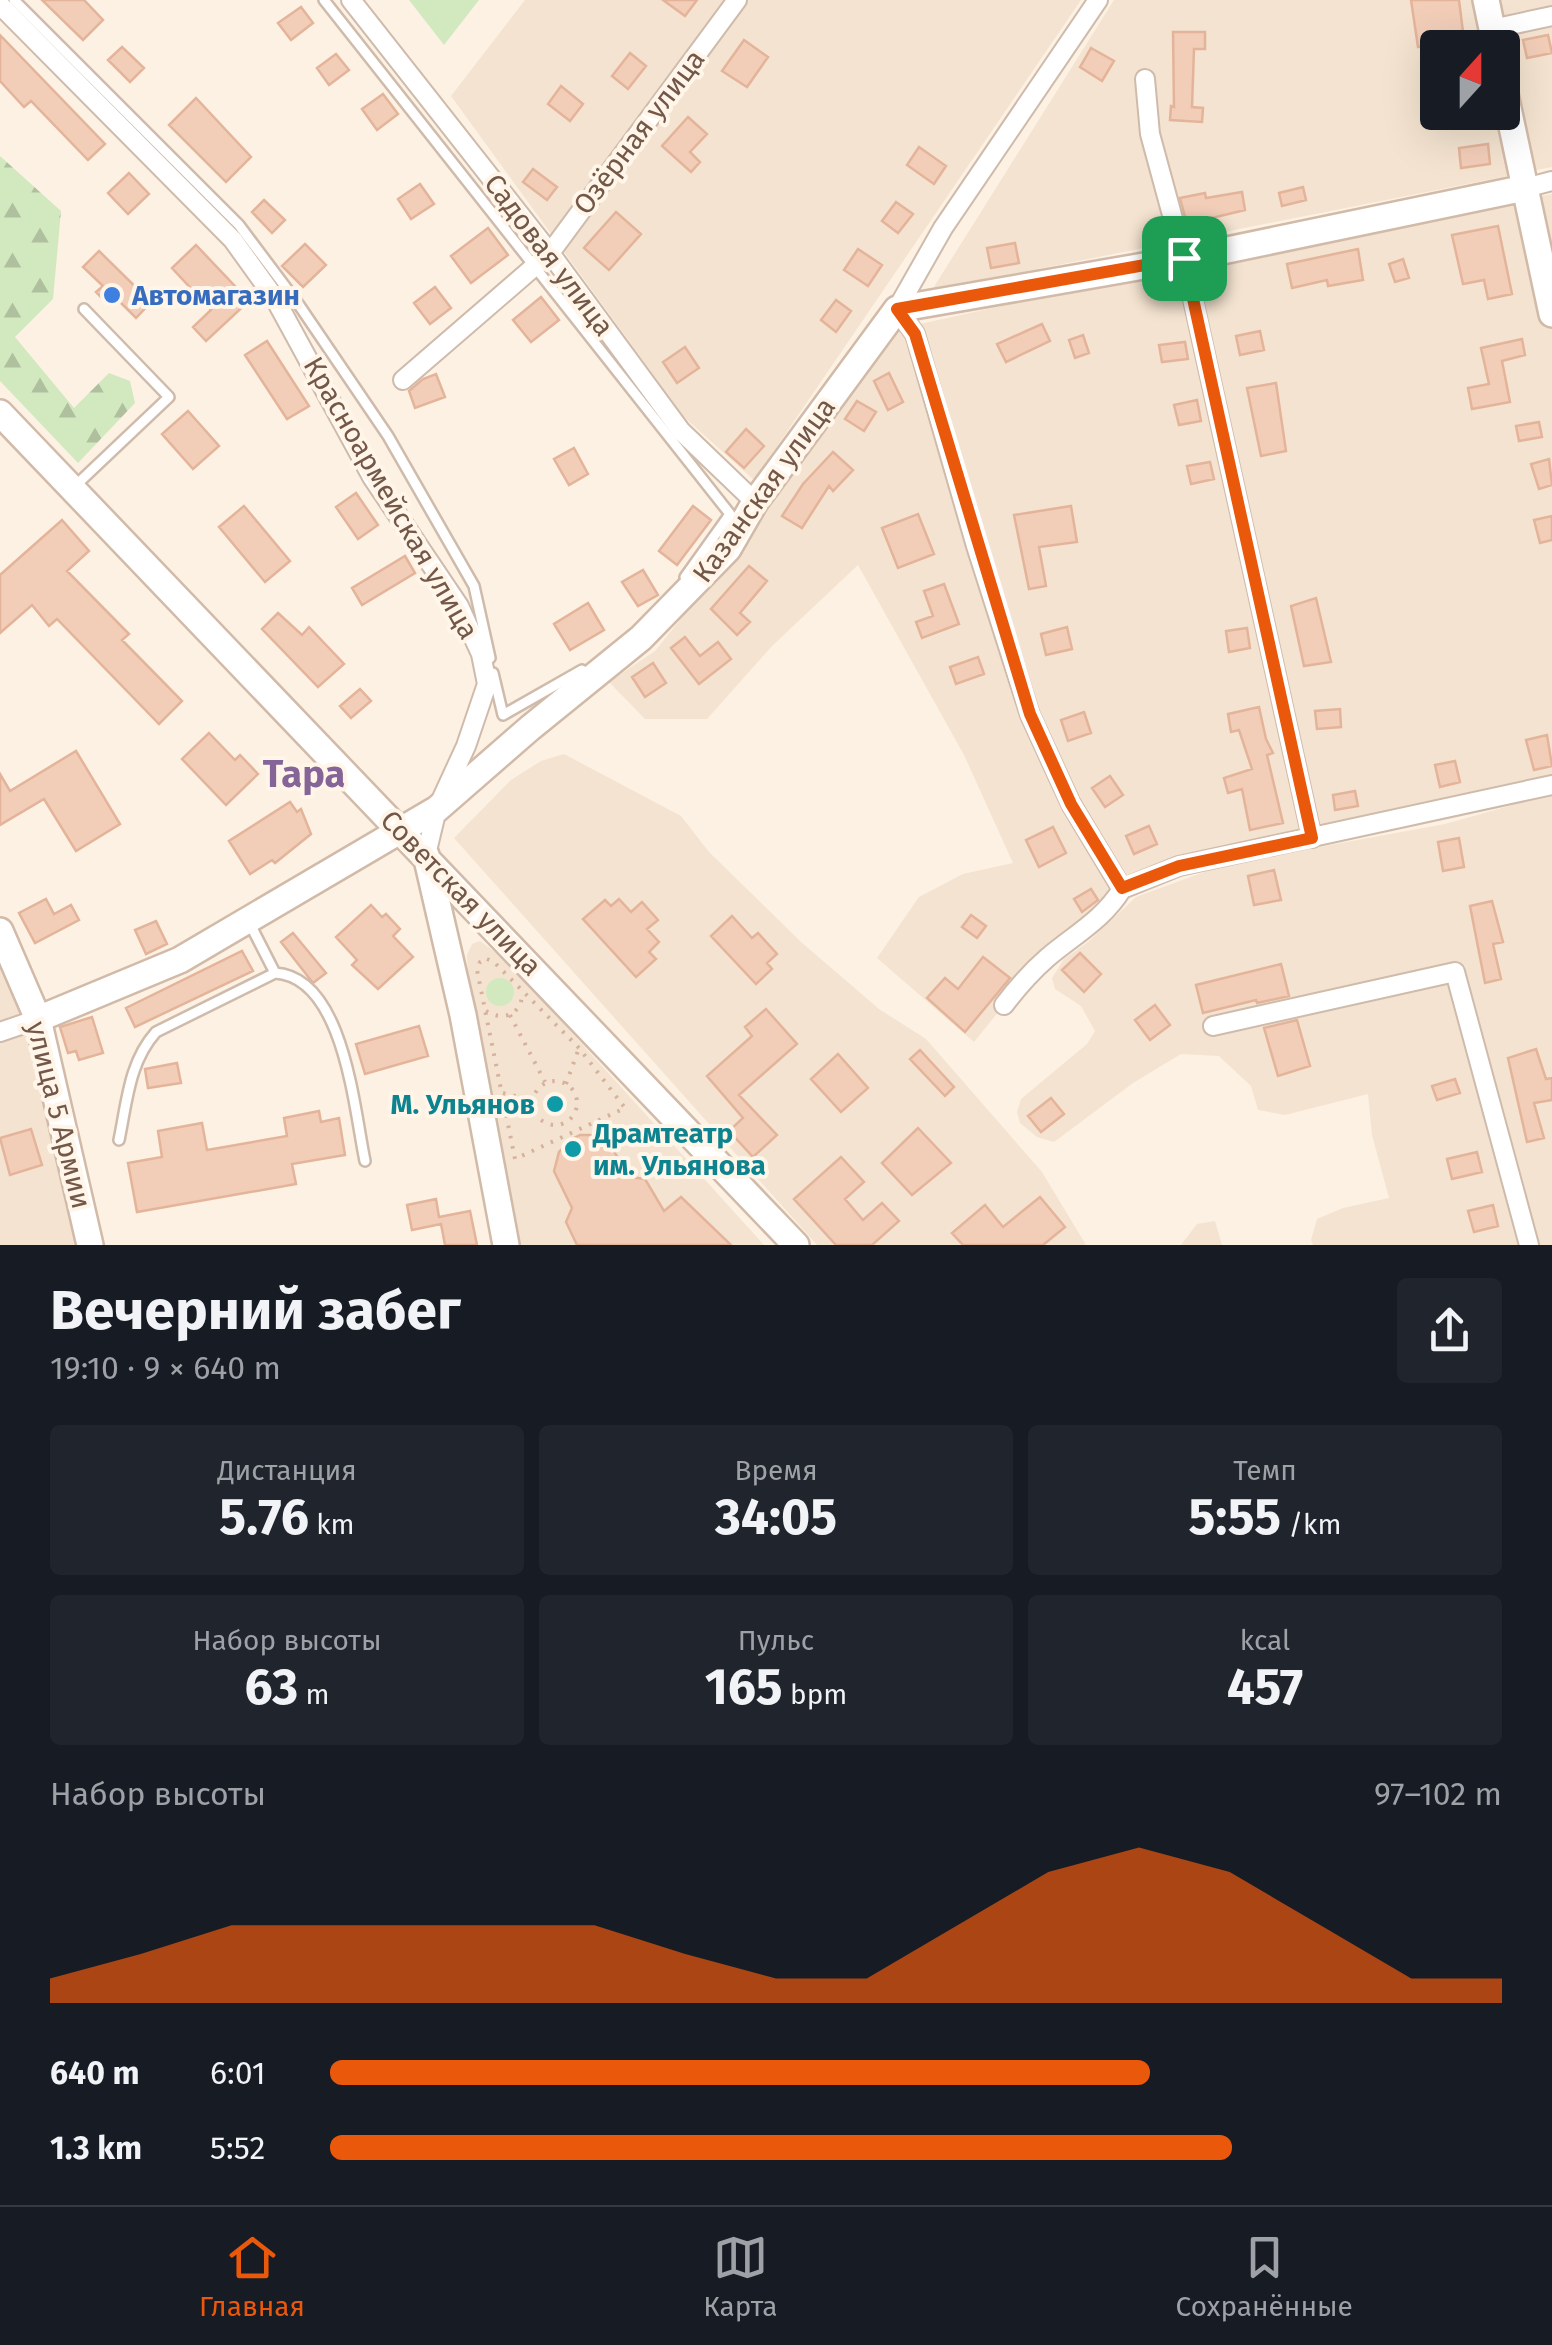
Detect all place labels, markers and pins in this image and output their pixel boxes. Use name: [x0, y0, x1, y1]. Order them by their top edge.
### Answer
pin: [1142, 216, 1227, 301]
place label: Автомагазин: [131, 279, 300, 312]
marker: Автомагазин: [101, 284, 123, 306]
place label: М. Ульянов: [391, 1088, 535, 1121]
marker: М. Ульянов: [544, 1093, 566, 1115]
place label: Драмтеатр им. Ульянова: [592, 1117, 766, 1182]
marker: Драмтеатр им. Ульянова: [562, 1138, 584, 1160]

